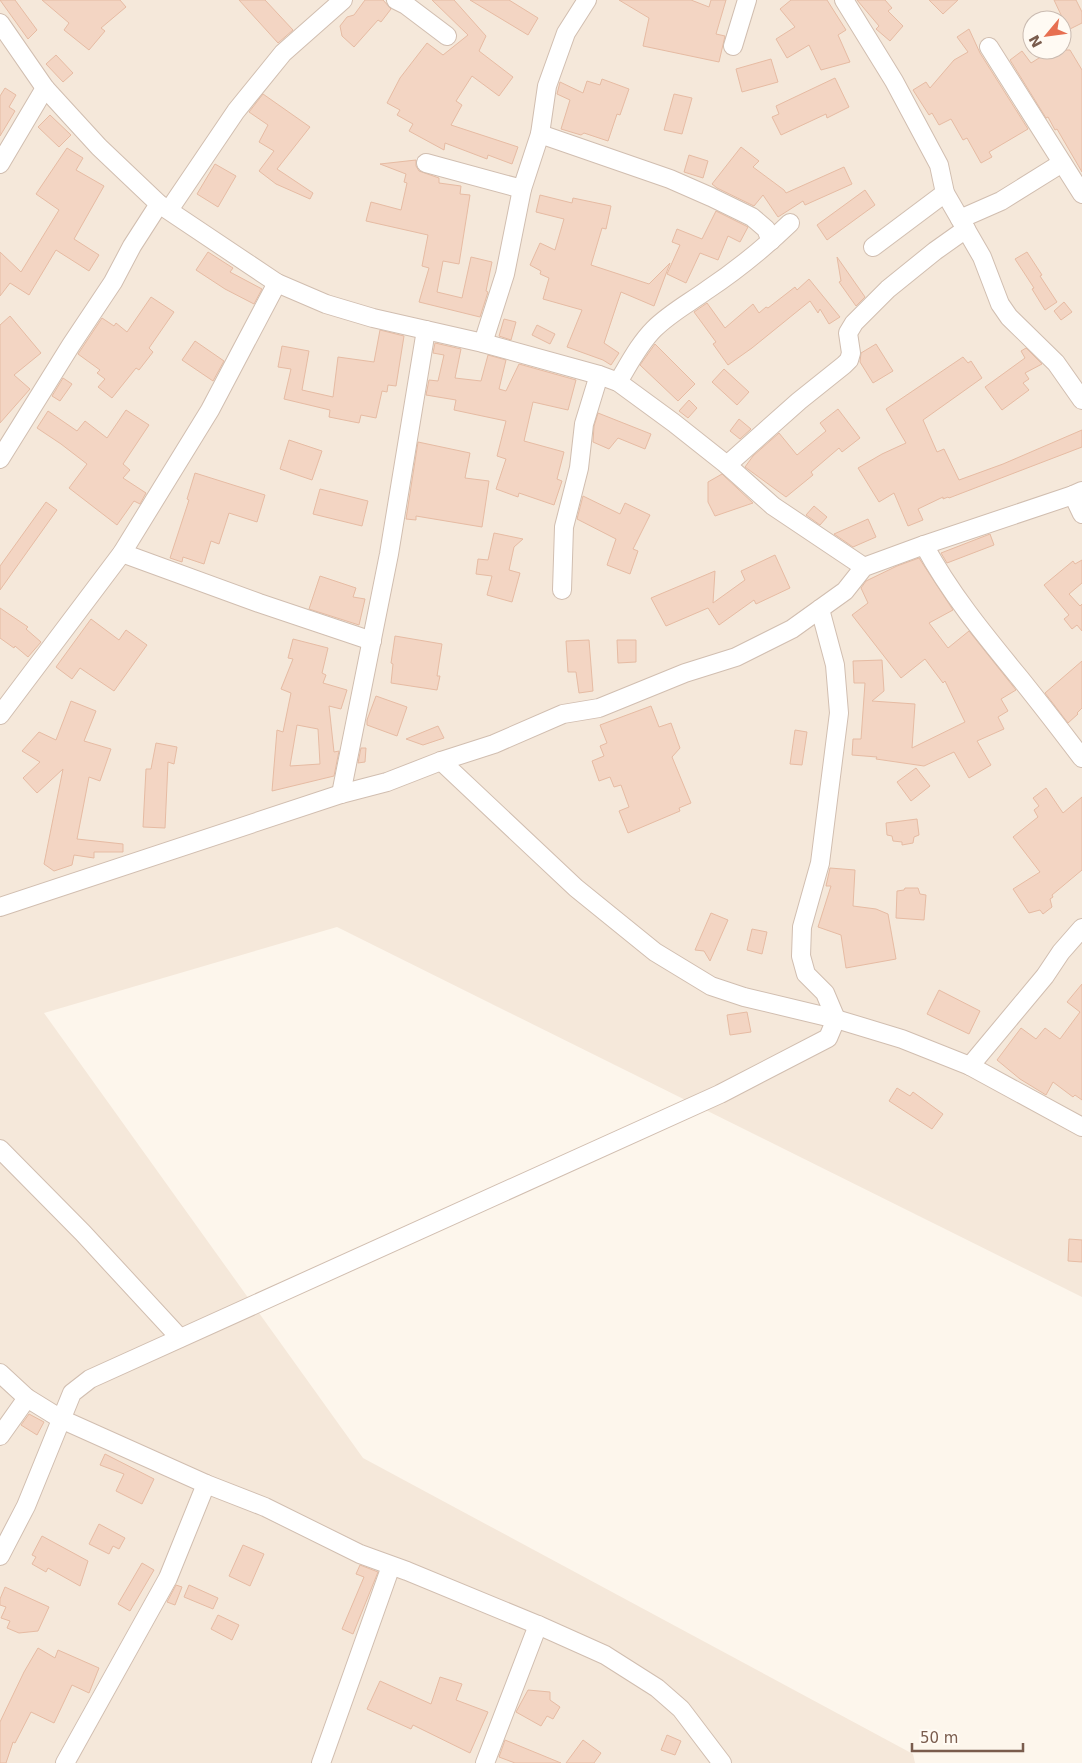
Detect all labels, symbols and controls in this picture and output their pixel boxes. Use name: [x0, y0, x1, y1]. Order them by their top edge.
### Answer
north arrow: [1022, 10, 1072, 60]
text: N: [1026, 32, 1045, 50]
scale bar: [912, 1720, 1023, 1752]
text: 50 m: [920, 1729, 958, 1747]

